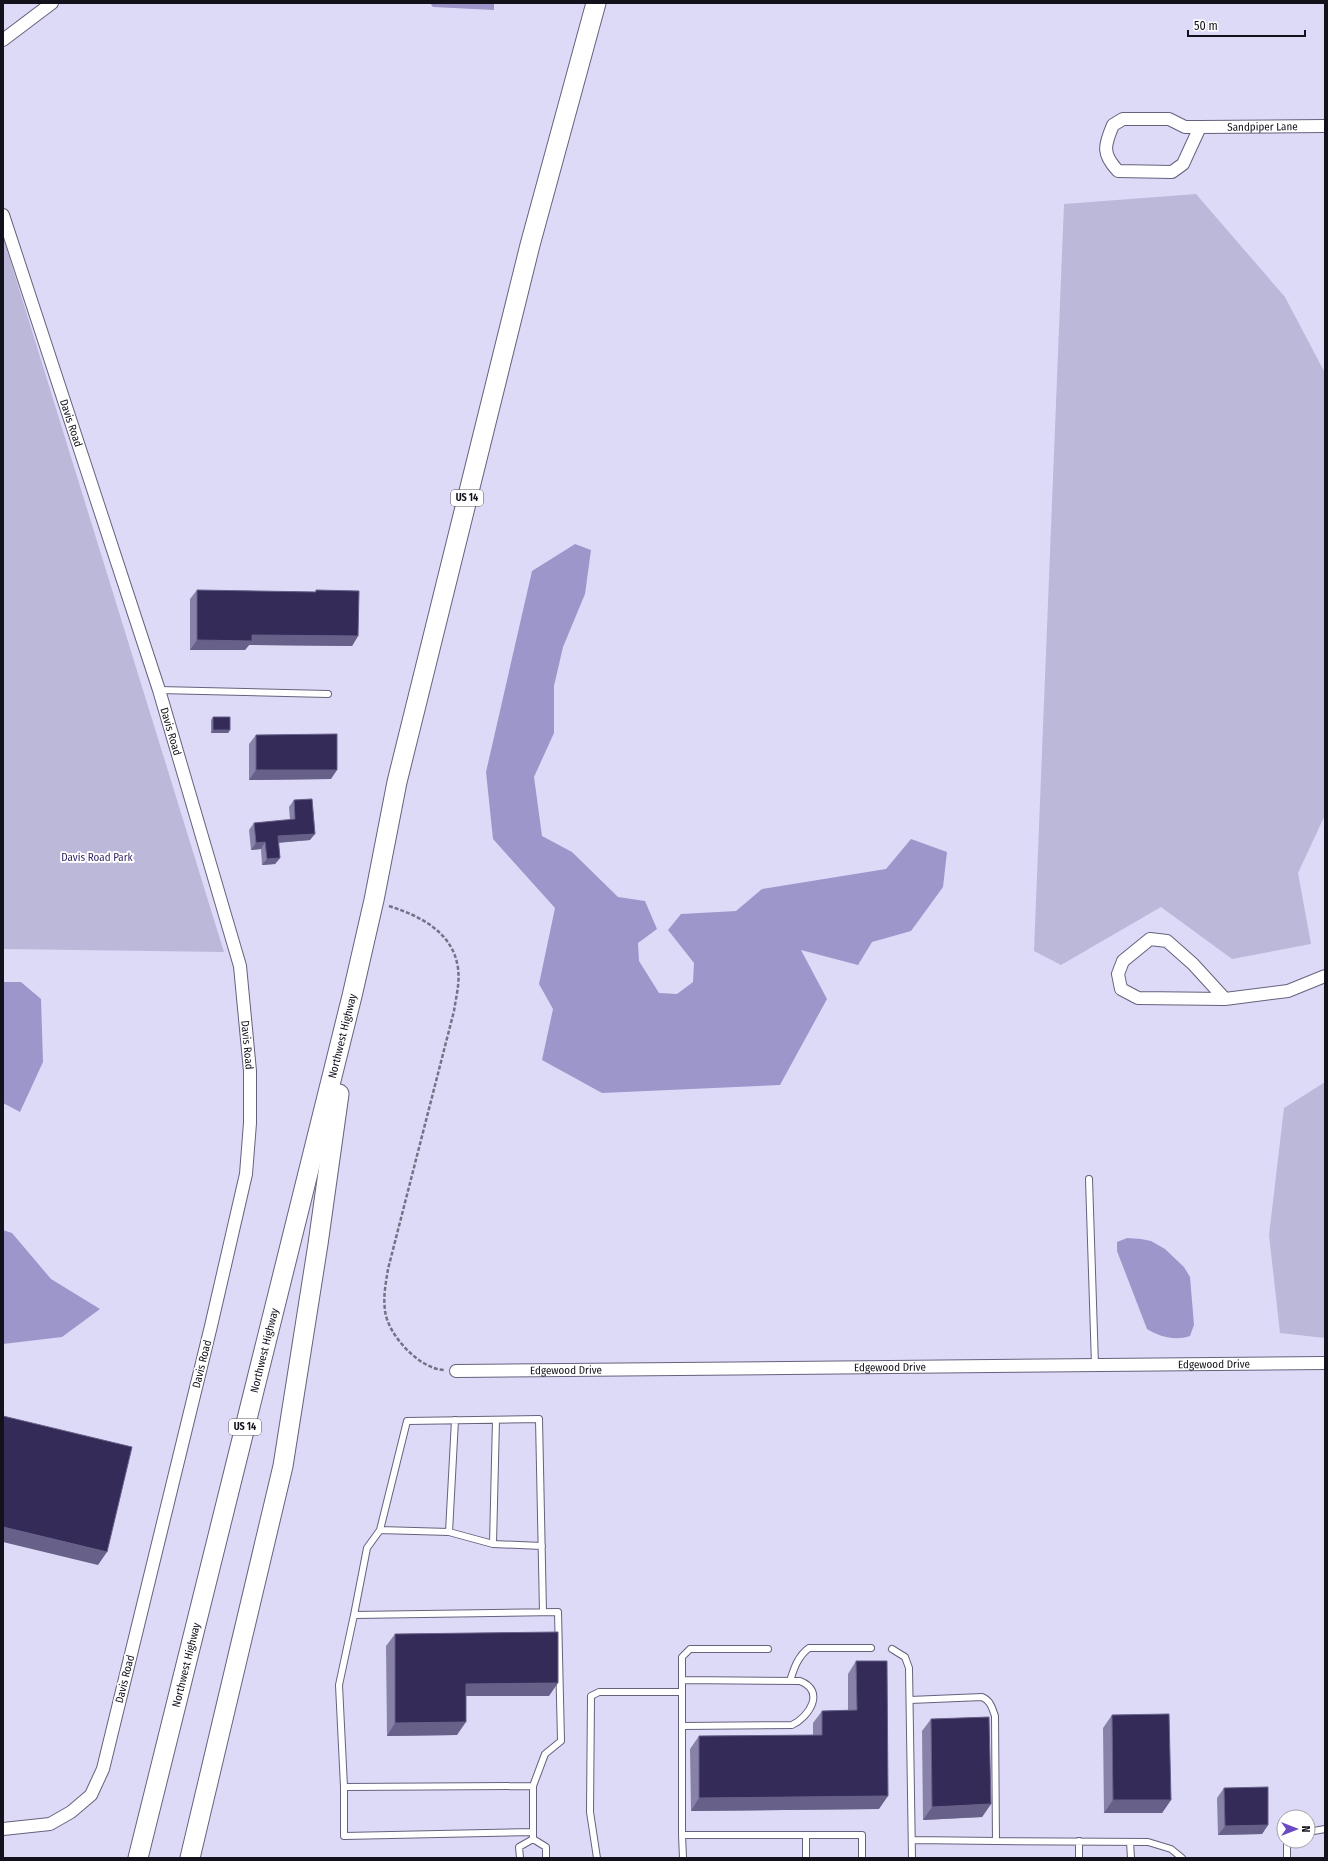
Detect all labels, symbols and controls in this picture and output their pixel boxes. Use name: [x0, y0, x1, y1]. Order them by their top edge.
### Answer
scale bar: [1188, 12, 1305, 38]
text: 50 m: [1194, 19, 1218, 33]
street label: Sandpiper Lane: [1227, 120, 1298, 133]
street label: Davis Road: [57, 398, 85, 449]
road number: US 14: [451, 490, 483, 506]
street label: Davis Road: [158, 706, 184, 757]
park label: Davis Road Park: [61, 851, 134, 864]
street label: Northwest Highway: [325, 992, 359, 1080]
street label: Davis Road: [239, 1020, 256, 1070]
street label: Northwest Highway: [247, 1307, 281, 1394]
street label: Davis Road: [190, 1339, 214, 1389]
street label: Edgewood Drive: [1178, 1357, 1250, 1371]
street label: Edgewood Drive: [854, 1360, 926, 1374]
street label: Edgewood Drive: [530, 1363, 602, 1377]
road number: US 14: [229, 1419, 261, 1435]
street label: Northwest Highway: [169, 1621, 203, 1709]
street label: Davis Road: [113, 1654, 137, 1704]
north arrow: [1276, 1809, 1316, 1849]
text: N: [1299, 1826, 1312, 1832]

